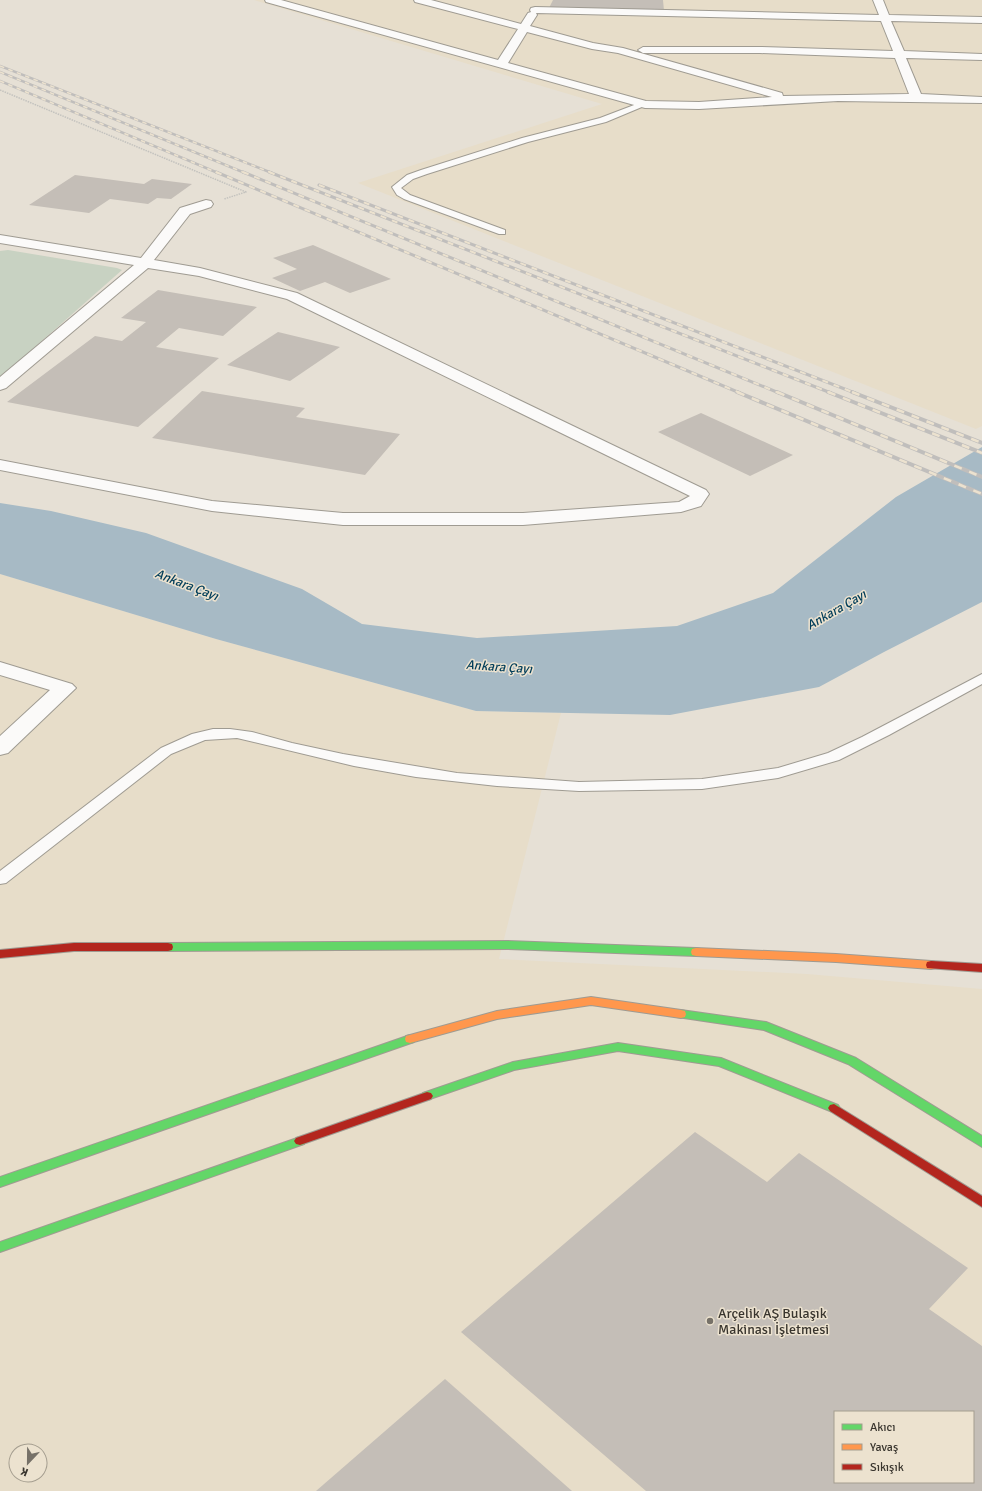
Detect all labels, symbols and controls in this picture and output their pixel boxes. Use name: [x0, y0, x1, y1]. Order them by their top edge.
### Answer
water label: Ankara Çayı: [153, 566, 221, 604]
water label: Ankara Çayı: [804, 586, 870, 633]
water label: Ankara Çayı: [465, 657, 533, 677]
place label: Arçelik AŞ Bulaşık Makinası İşletmesi: [718, 1305, 829, 1338]
marker: Arçelik AŞ Bulaşık Makinası İşletmesi: [705, 1316, 715, 1326]
legend: [834, 1411, 974, 1483]
text: Akıcı: [870, 1420, 896, 1435]
text: Yavaş: [870, 1440, 898, 1455]
north arrow: [8, 1443, 48, 1483]
text: Sıkışık: [870, 1460, 904, 1475]
text: K: [19, 1464, 30, 1479]

